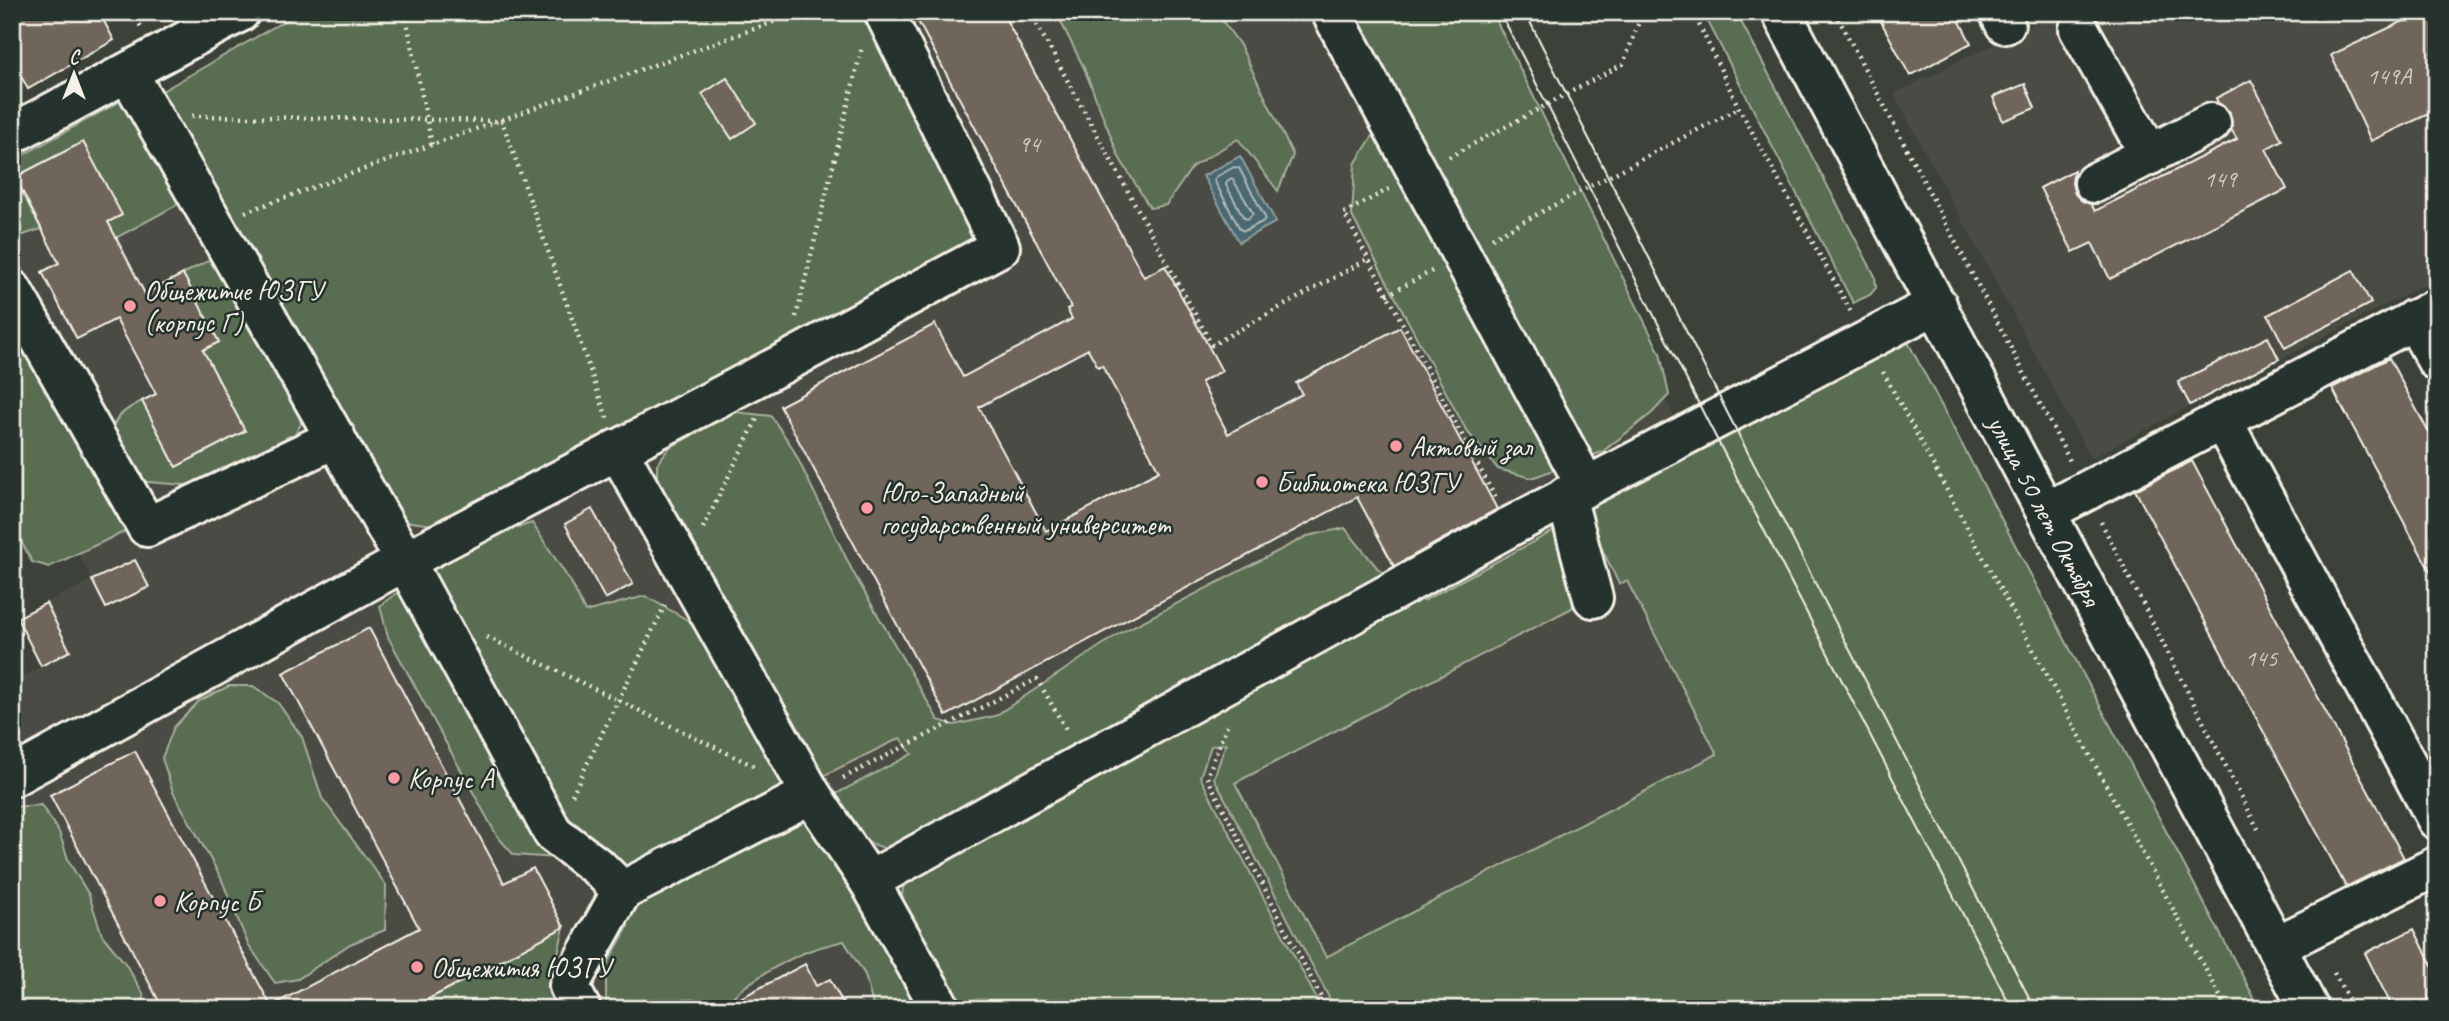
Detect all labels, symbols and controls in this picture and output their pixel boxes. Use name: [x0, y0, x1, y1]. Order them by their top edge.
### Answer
north arrow: [38, 38, 108, 108]
text: С: [69, 46, 81, 70]
house number: 149А: [2367, 61, 2412, 91]
house number: 94: [1018, 129, 1042, 159]
house number: 149: [2204, 164, 2238, 194]
place label: Общежитие ЮЗГУ (корпус Г): [144, 273, 327, 340]
marker: Общежитие ЮЗГУ (корпус Г): [122, 298, 138, 314]
street label: улица 50 лет Октября: [1979, 407, 2111, 614]
place label: Актовый зал: [1410, 429, 1534, 465]
marker: Актовый зал: [1388, 438, 1404, 454]
place label: Библиотека ЮЗГУ: [1276, 465, 1463, 500]
marker: Библиотека ЮЗГУ: [1254, 474, 1270, 490]
place label: Юго-Западный государственный университет: [881, 475, 1172, 542]
marker: Юго-Западный государственный университет: [859, 500, 875, 516]
house number: 145: [2245, 643, 2278, 673]
place label: Корпус А: [408, 761, 495, 796]
marker: Корпус А: [386, 770, 402, 786]
place label: Корпус Б: [174, 884, 264, 919]
marker: Корпус Б: [152, 893, 168, 909]
place label: Общежития ЮЗГУ: [431, 950, 615, 985]
marker: Общежития ЮЗГУ: [409, 959, 425, 975]

